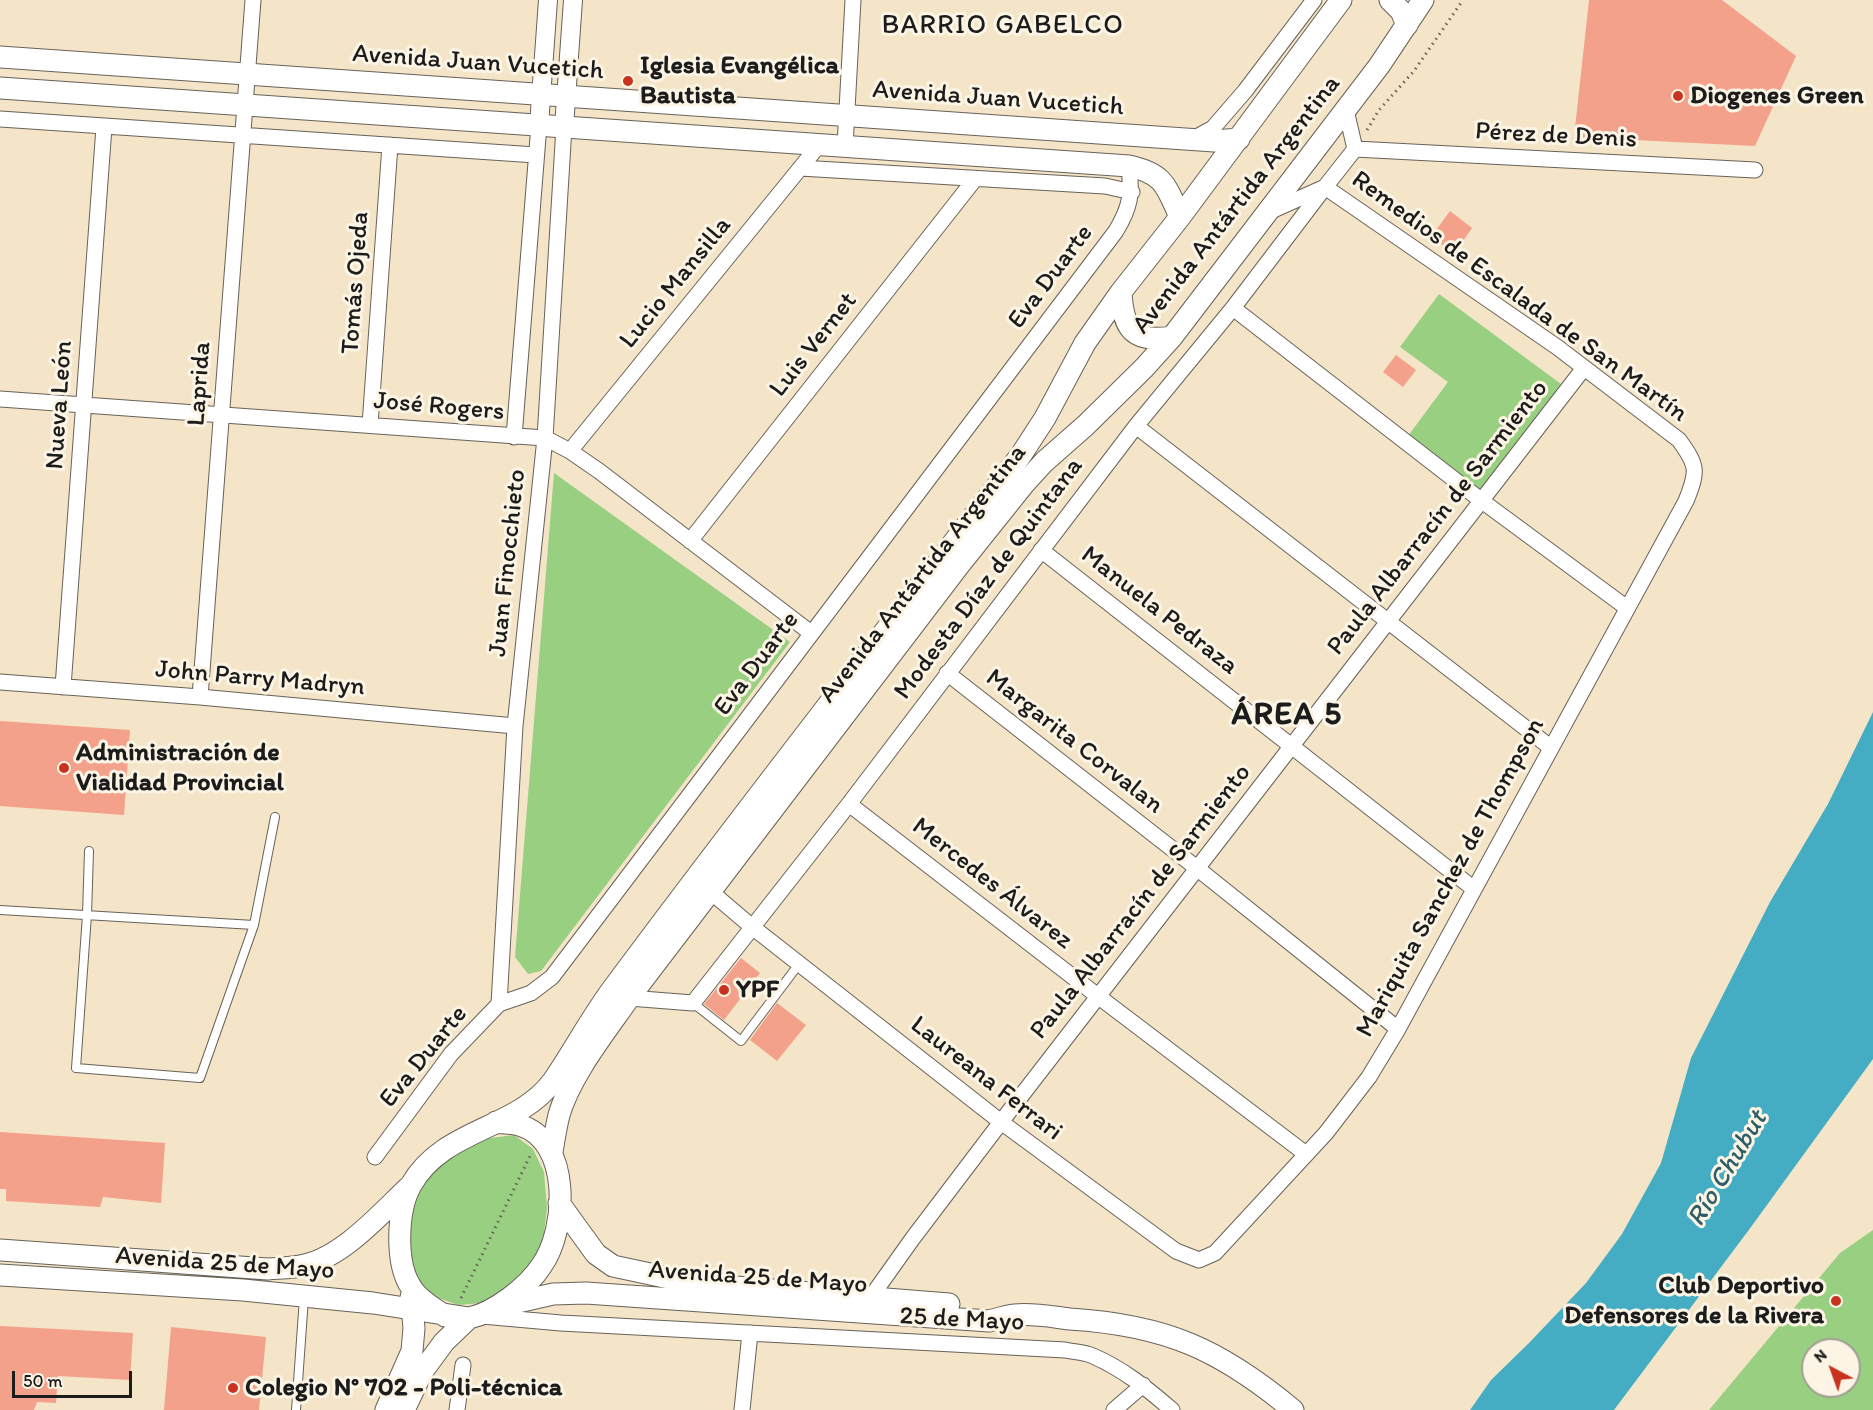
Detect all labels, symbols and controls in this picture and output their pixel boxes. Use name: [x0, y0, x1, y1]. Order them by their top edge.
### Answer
district label: BARRIO GABELCO: [883, 10, 1123, 42]
street label: Avenida Juan Vucetich: [351, 39, 605, 87]
place label: Iglesia Evangélica Bautista: [640, 50, 839, 112]
street label: Avenida Antártida Argentina: [1126, 69, 1348, 341]
marker: Iglesia Evangélica Bautista: [621, 74, 635, 88]
street label: Avenida Juan Vucetich: [871, 75, 1125, 123]
place label: Diogenes Green: [1690, 80, 1864, 112]
marker: Diogenes Green: [1671, 89, 1685, 103]
street label: Pérez de Denis: [1474, 116, 1638, 156]
street label: Remedios de Escalada de San Martín: [1345, 165, 1693, 429]
street label: Tomás Ojeda: [335, 211, 377, 355]
street label: Lucio Mansilla: [613, 211, 739, 355]
street label: Eva Duarte: [1002, 219, 1100, 335]
street label: Luis Vernet: [763, 286, 865, 404]
street label: Nueva León: [40, 339, 80, 471]
street label: Laprida: [181, 341, 219, 427]
street label: Paula Albarracín de Sarmiento: [1321, 374, 1555, 662]
street label: José Rogers: [372, 386, 506, 428]
street label: Avenida Antártida Argentina: [812, 438, 1034, 710]
street label: Modesta Díaz de Quintana: [888, 452, 1090, 706]
street label: Juan Finocchieto: [483, 468, 533, 658]
street label: Manuela Pedraza: [1074, 540, 1244, 682]
street label: Eva Duarte: [708, 606, 806, 722]
street label: John Parry Madryn: [154, 654, 366, 704]
street label: Margarita Corvalan: [979, 663, 1169, 821]
district label: ÁREA 5: [1232, 697, 1342, 735]
street label: Mariquita Sanchez de Thompson: [1350, 713, 1552, 1043]
place label: Administración de Vialidad Provincial: [76, 737, 284, 798]
street label: Paula Albarracín de Sarmiento: [1024, 758, 1258, 1046]
marker: Administración de Vialidad Provincial: [57, 761, 71, 775]
street label: Mercedes Álvarez: [905, 811, 1079, 957]
place label: YPF: [736, 974, 779, 1006]
marker: YPF: [717, 983, 731, 997]
street label: Eva Duarte: [373, 1000, 475, 1114]
street label: Laureana Ferrari: [904, 1010, 1068, 1148]
water label: Río Chubut: [1681, 1105, 1775, 1233]
street label: Avenida 25 de Mayo: [114, 1241, 336, 1287]
street label: Avenida 25 de Mayo: [647, 1255, 869, 1301]
place label: Club Deportivo Defensores de la Rivera: [1564, 1270, 1824, 1332]
marker: Club Deportivo Defensores de la Rivera: [1829, 1294, 1843, 1308]
street label: 25 de Mayo: [899, 1301, 1025, 1339]
north arrow: [1801, 1338, 1861, 1398]
text: N: [1810, 1345, 1830, 1366]
scale bar: [15, 1359, 135, 1397]
text: 50 m: [23, 1370, 63, 1392]
place label: Colegio N° 702 - Poli-técnica: [245, 1372, 562, 1404]
marker: Colegio N° 702 - Poli-técnica: [226, 1381, 240, 1395]

